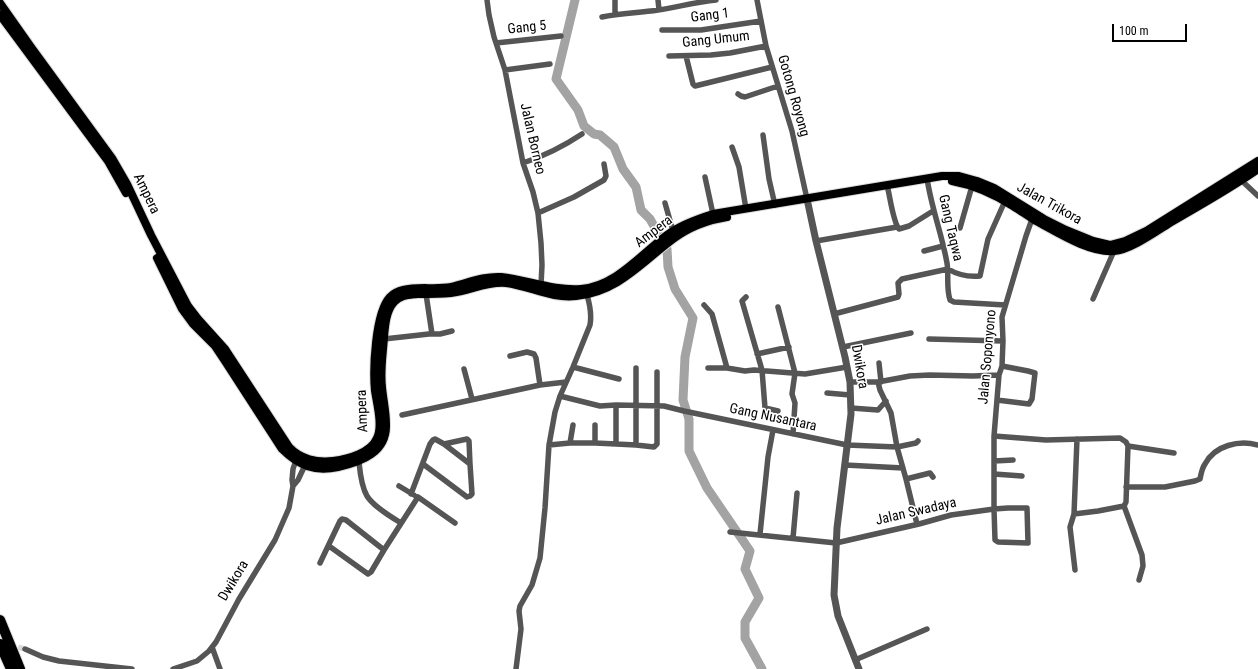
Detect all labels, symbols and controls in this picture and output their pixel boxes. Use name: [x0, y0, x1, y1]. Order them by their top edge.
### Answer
street label: Gang 1: [690, 5, 730, 27]
scale bar: [1114, 16, 1189, 42]
street label: Gang 5: [507, 18, 547, 38]
text: 100 m: [1119, 24, 1149, 38]
street label: Gang Umum: [682, 28, 750, 52]
street label: Gotong Royong: [773, 53, 813, 139]
street label: Jalan Borneo: [516, 102, 548, 176]
street label: Ampera: [129, 171, 163, 217]
street label: Jalan Trikora: [1014, 179, 1084, 229]
street label: Gang Taqwa: [934, 193, 966, 263]
street label: Ampera: [632, 212, 676, 252]
street label: Jalan Soponyono: [975, 309, 1001, 405]
street label: Dwikora: [847, 344, 871, 390]
street label: Ampera: [354, 389, 372, 433]
street label: Gang Nusantara: [728, 401, 818, 435]
street label: Jalan Swadaya: [874, 495, 958, 529]
street label: Dwikora: [215, 558, 253, 604]

